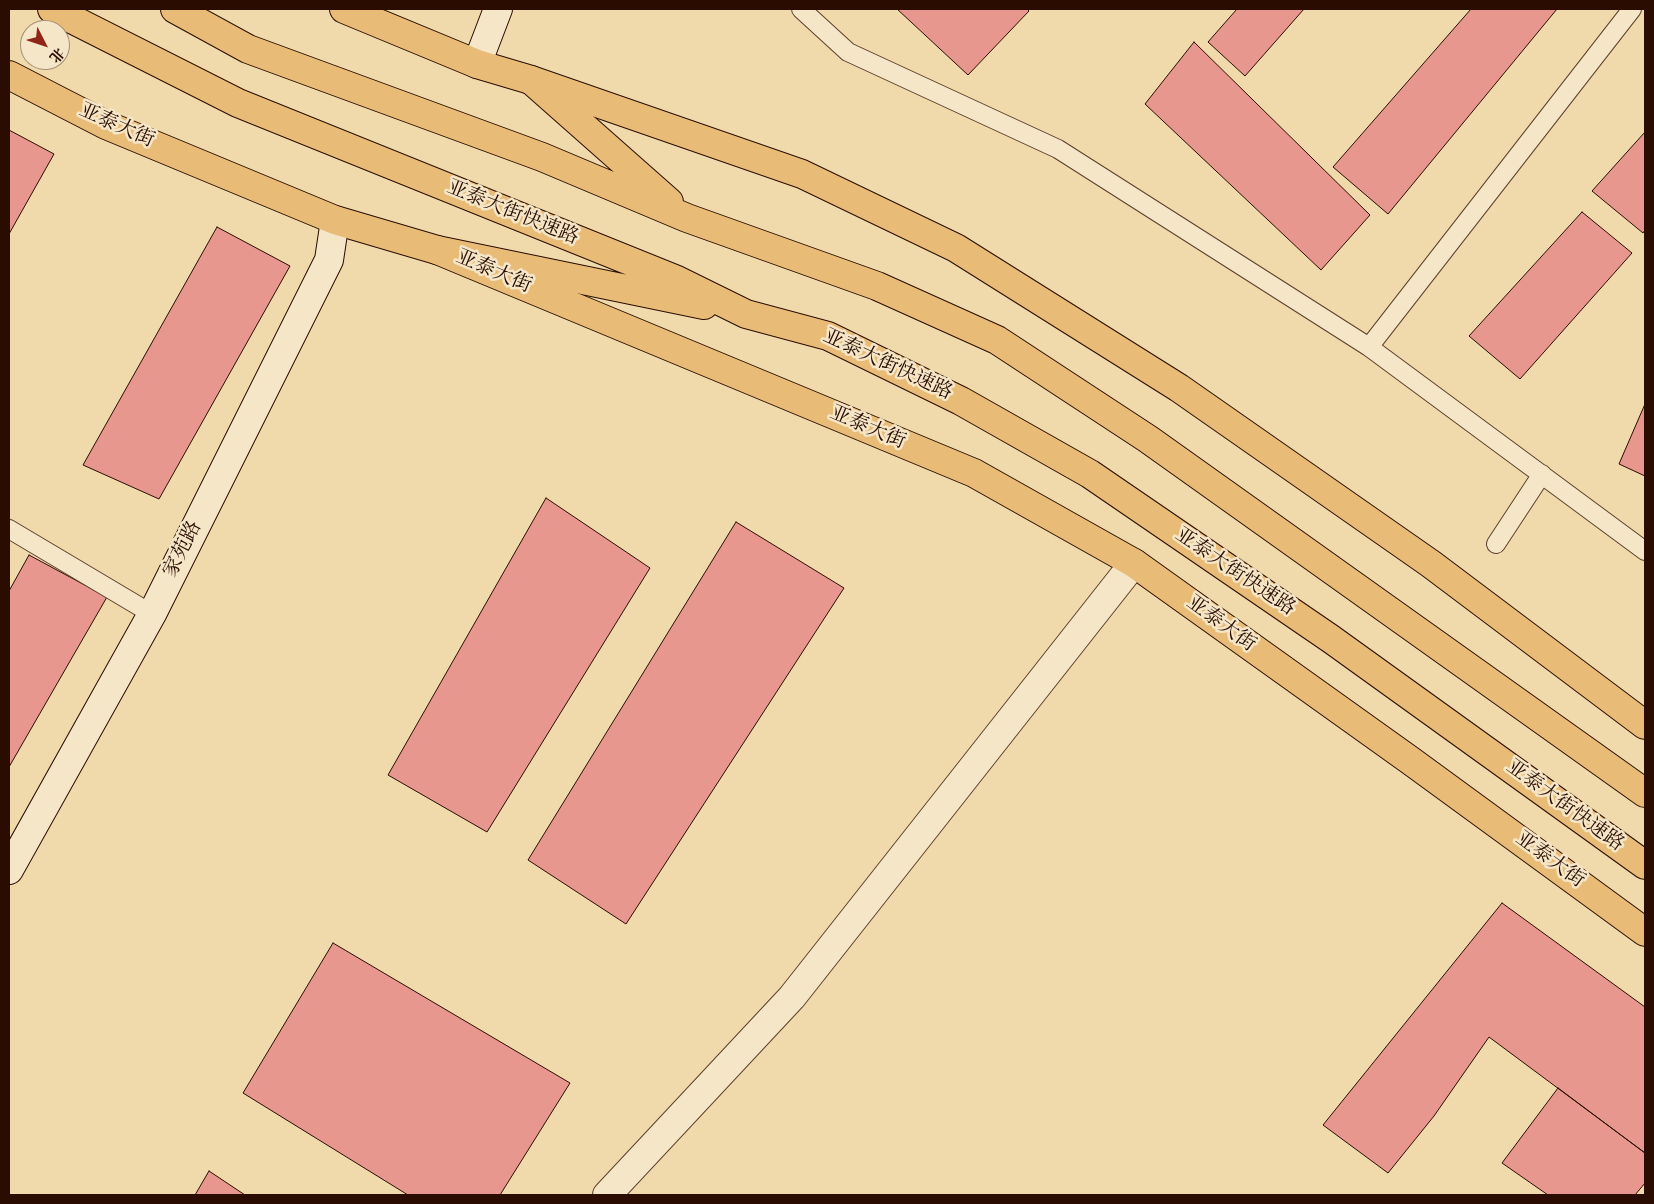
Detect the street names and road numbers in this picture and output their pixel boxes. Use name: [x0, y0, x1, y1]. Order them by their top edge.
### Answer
street label: 亚泰大街: [75, 100, 157, 154]
street label: 亚泰大街快速路: [443, 177, 581, 251]
street label: 亚泰大街: [451, 246, 535, 300]
street label: 亚泰大街快速路: [818, 326, 956, 406]
street label: 亚泰大街: [825, 402, 909, 456]
street label: 家苑路: [160, 518, 208, 582]
street label: 亚泰大街快速路: [1169, 524, 1299, 622]
street label: 亚泰大街: [1181, 592, 1259, 658]
street label: 亚泰大街快速路: [1500, 756, 1628, 858]
street label: 亚泰大街: [1510, 828, 1588, 894]

